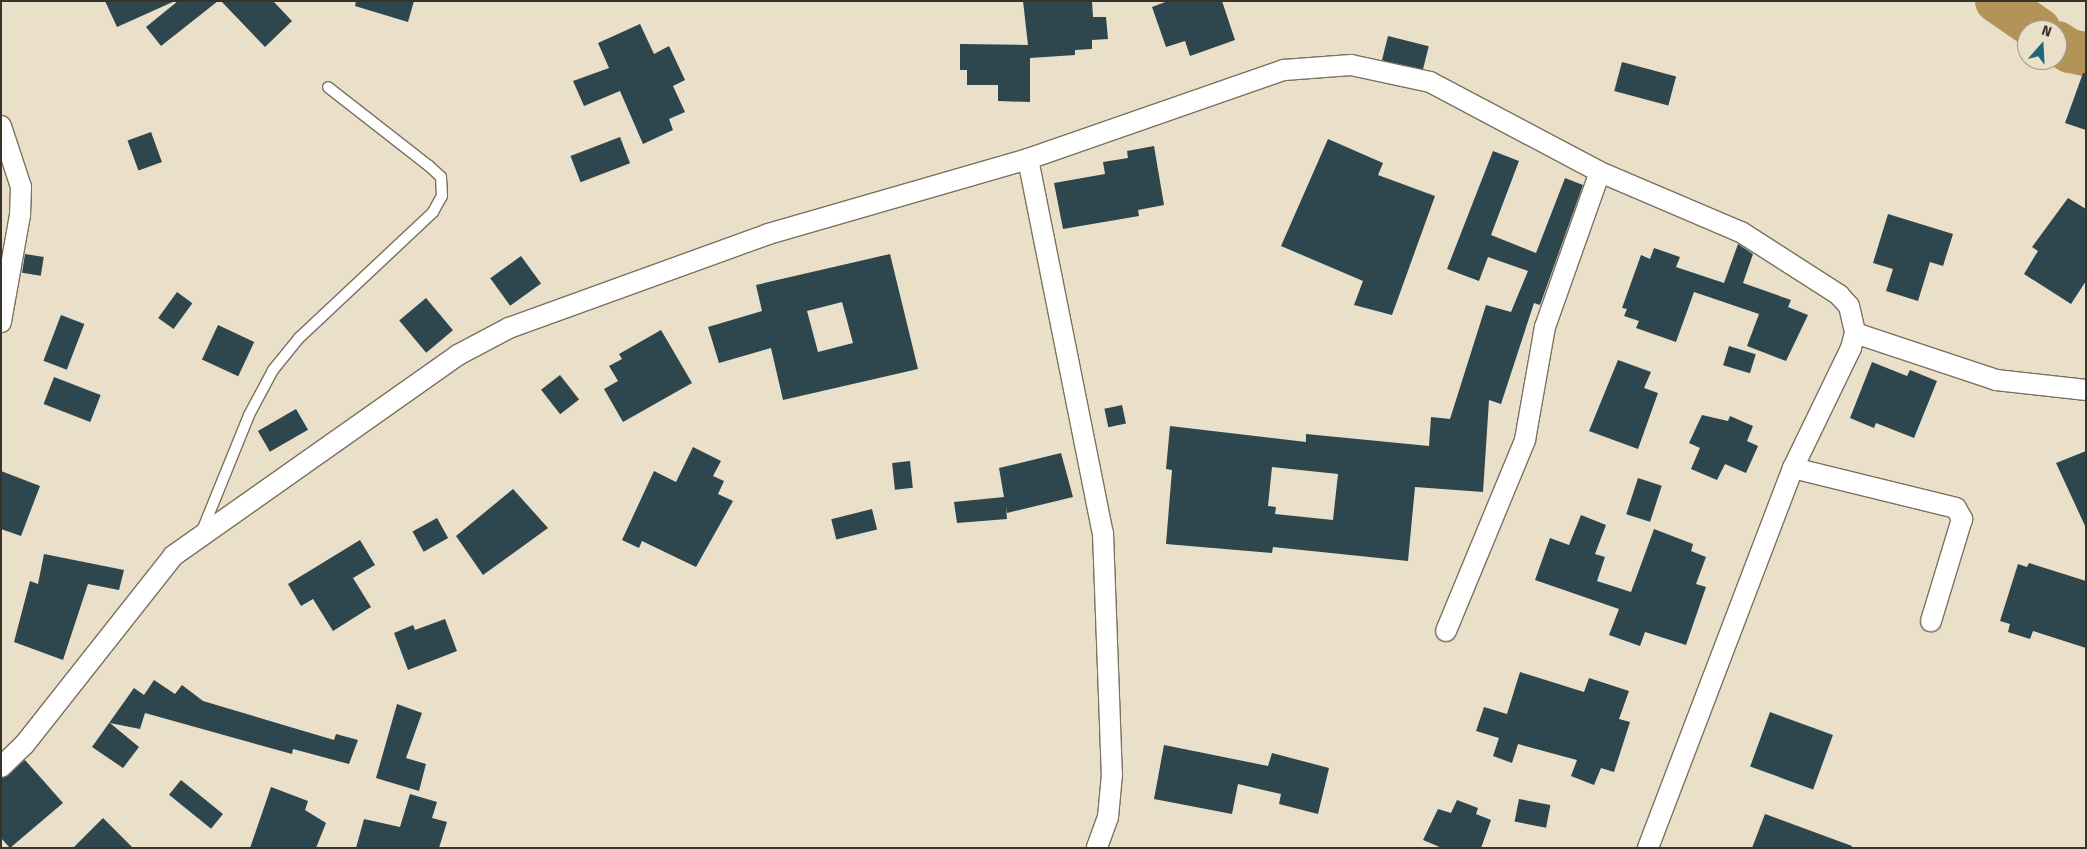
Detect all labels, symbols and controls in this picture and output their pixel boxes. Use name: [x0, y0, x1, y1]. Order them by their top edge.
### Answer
north arrow: [2017, 20, 2067, 70]
text: N: [2040, 22, 2054, 41]

